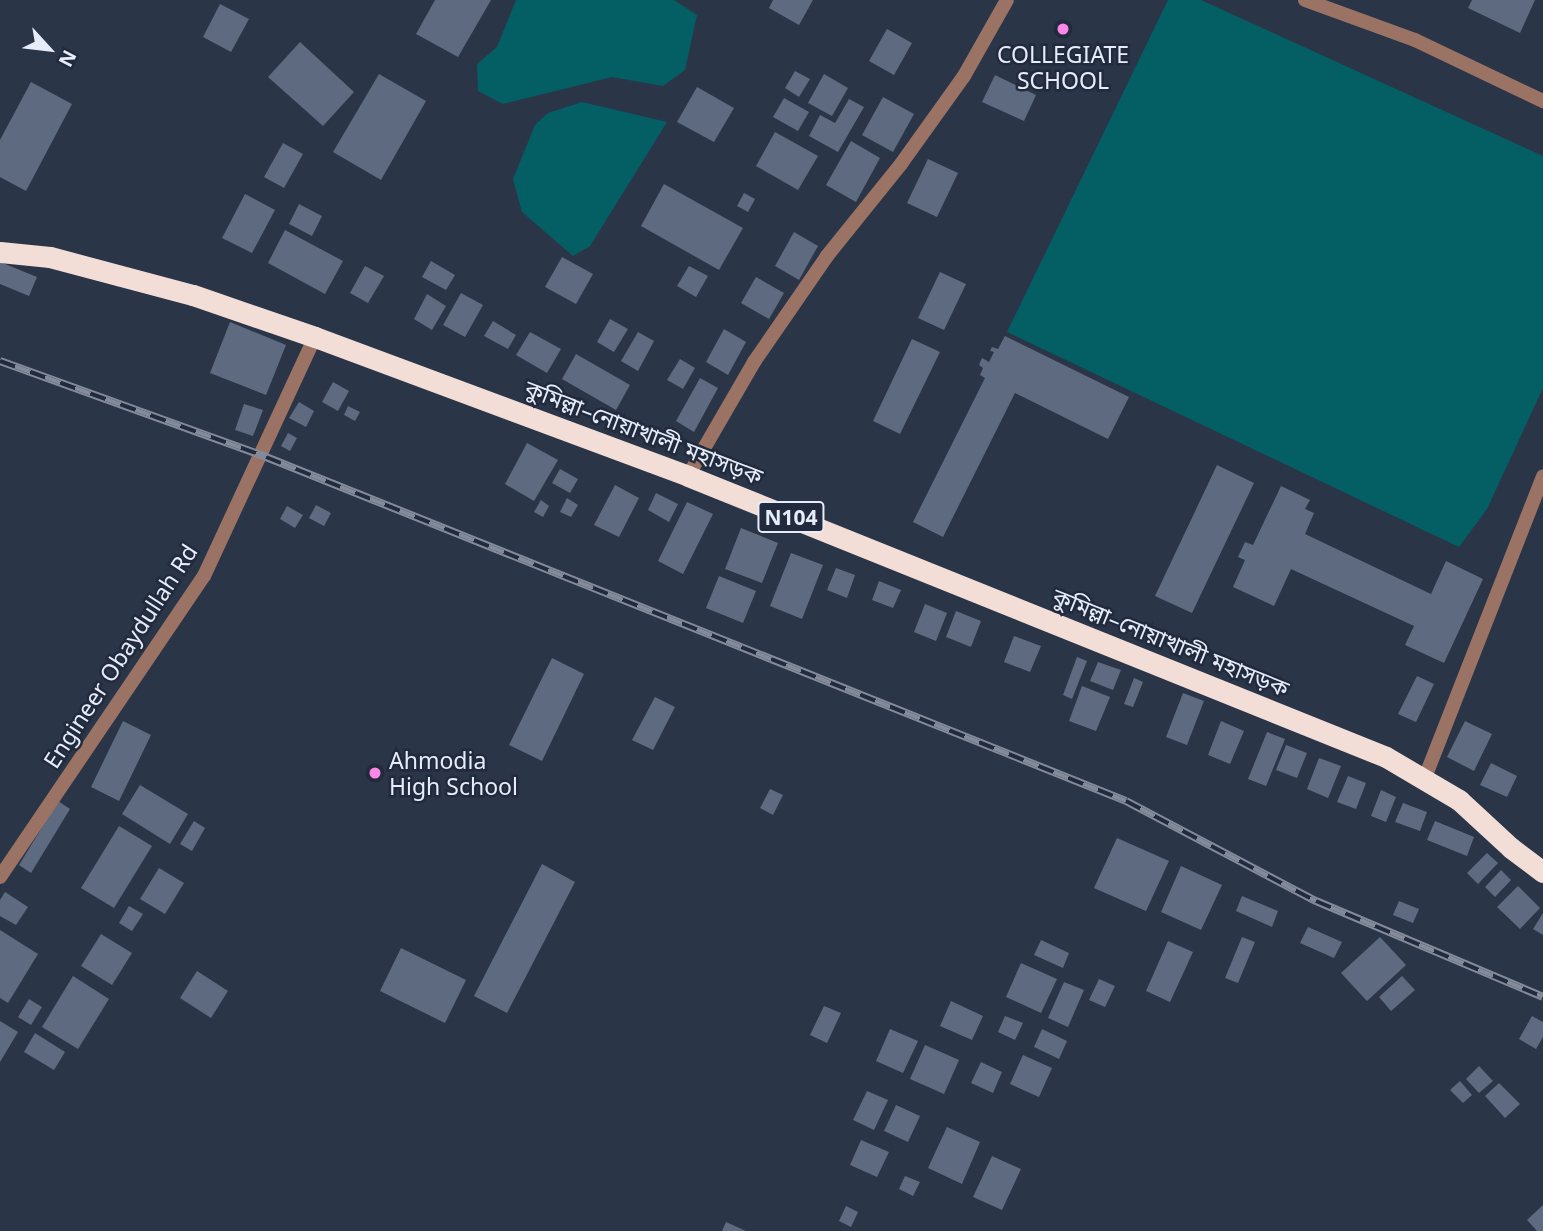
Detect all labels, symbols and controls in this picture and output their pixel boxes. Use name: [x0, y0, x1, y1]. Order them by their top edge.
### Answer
north arrow: [14, 14, 84, 84]
marker: COLLEGIATE SCHOOL: [1055, 21, 1071, 37]
place label: COLLEGIATE SCHOOL: [997, 40, 1129, 94]
text: N: [53, 46, 83, 71]
street label: কুমিল্লা–নোয়াখালী মহাসড়ক: [521, 374, 767, 490]
road number: N104: [756, 500, 826, 534]
street label: Engineer Obaydullah Rd: [37, 539, 203, 773]
street label: কুমিল্লা–নোয়াখালী মহাসড়ক: [1049, 582, 1293, 702]
place label: Ahmodia High School: [389, 746, 518, 800]
marker: Ahmodia High School: [367, 765, 383, 781]

